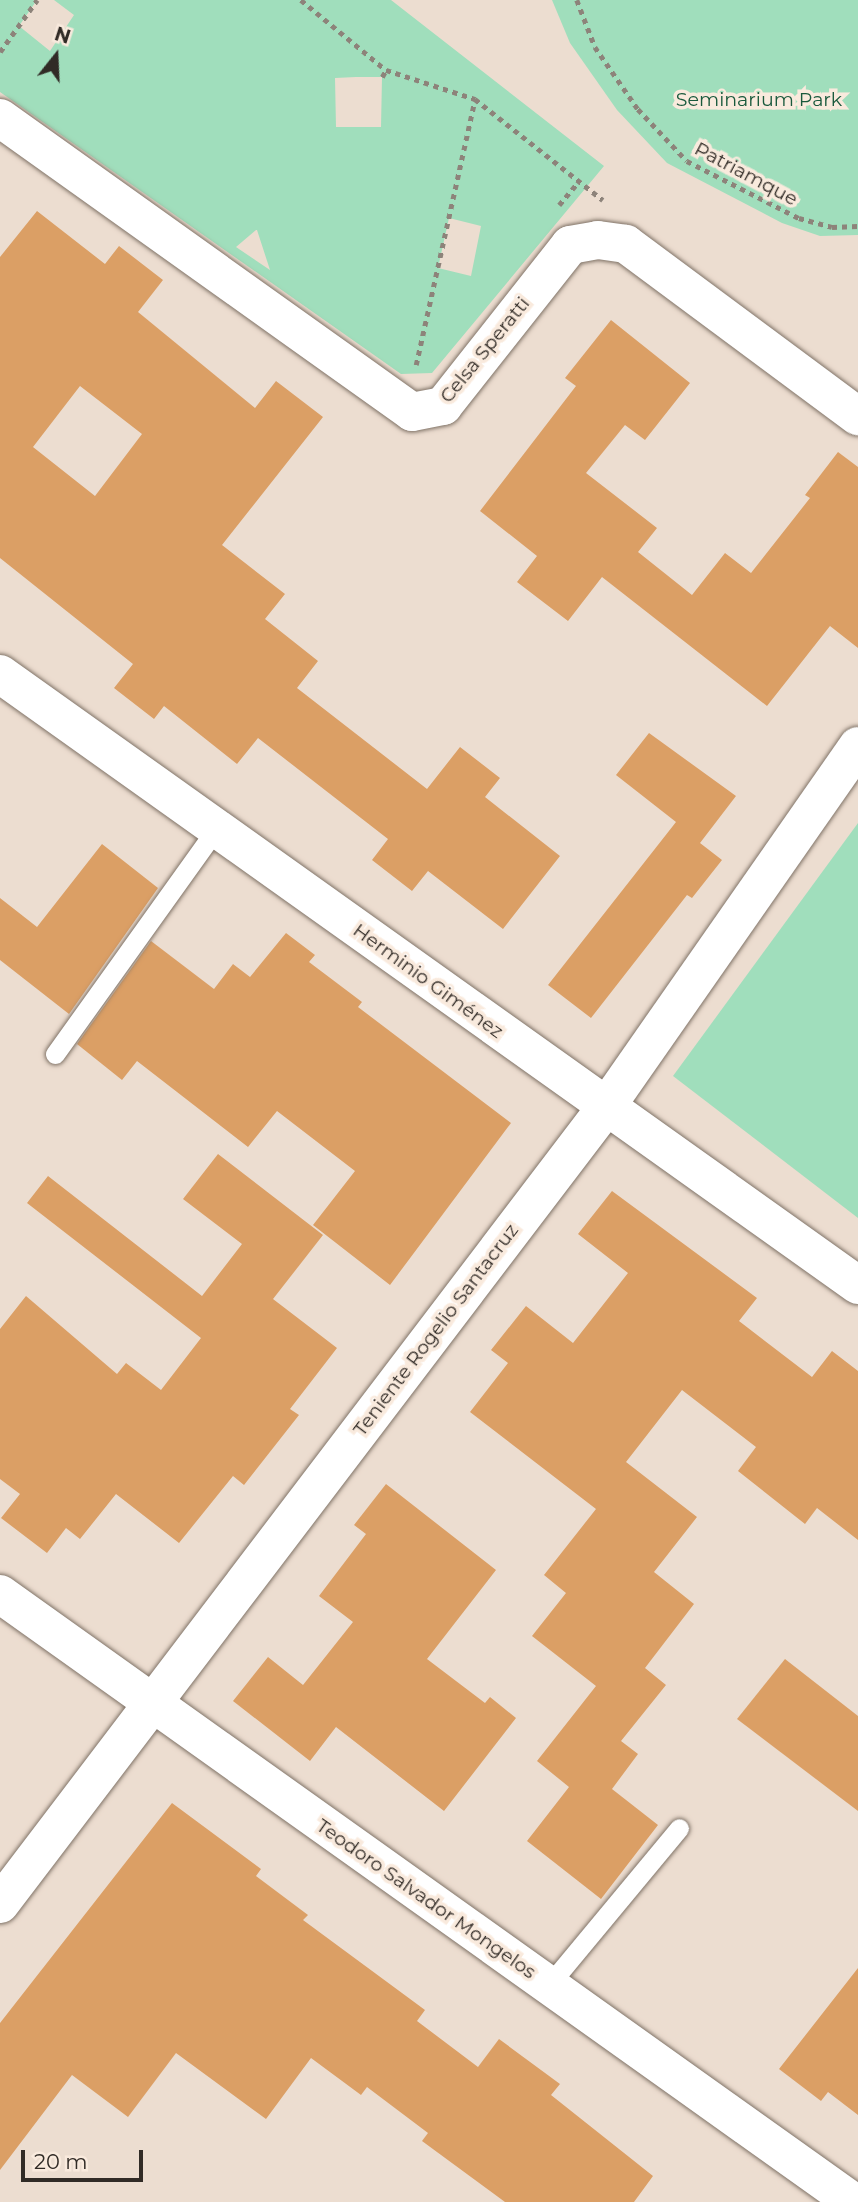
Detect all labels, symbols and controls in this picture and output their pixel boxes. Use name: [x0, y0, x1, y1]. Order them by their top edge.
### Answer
north arrow: [21, 21, 91, 91]
text: N: [52, 22, 73, 49]
park label: Seminarium Park: [676, 89, 842, 111]
street label: Patriamque: [691, 137, 801, 211]
street label: Celsa Speratti: [435, 293, 535, 407]
street label: Herminio Giménez: [349, 919, 507, 1043]
street label: Teniente Rogelio Santacruz: [349, 1219, 523, 1441]
street label: Teodoro Salvador Mongelos: [312, 1814, 540, 1984]
scale bar: [24, 2136, 147, 2180]
text: 20 m: [34, 2149, 88, 2174]

